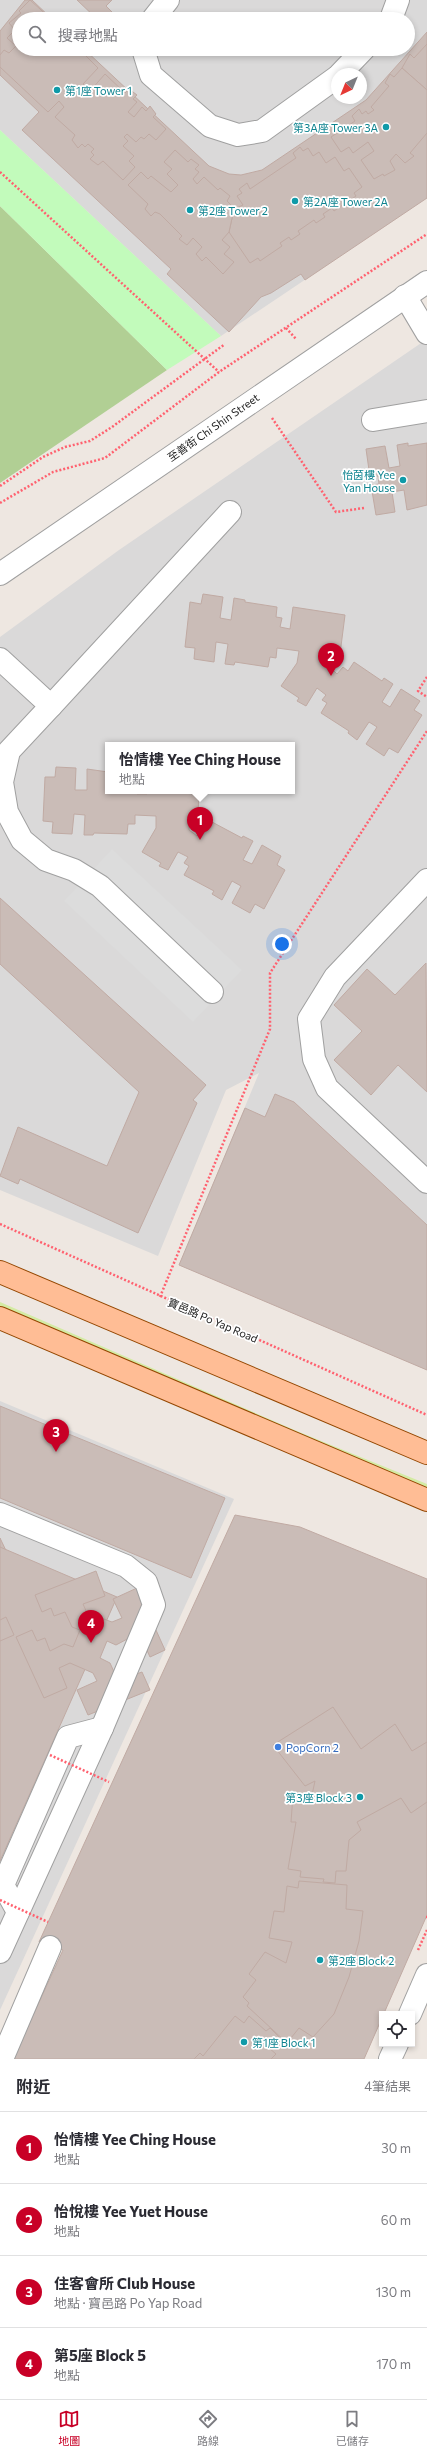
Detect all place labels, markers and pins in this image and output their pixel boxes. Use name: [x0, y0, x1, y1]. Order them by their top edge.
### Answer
place label: 第1座 Tower 1: [65, 84, 132, 97]
marker: 第1座 Tower 1: [52, 85, 62, 95]
place label: 第3A座 Tower 3A: [293, 121, 378, 134]
marker: 第3A座 Tower 3A: [381, 122, 391, 132]
place label: 第2A座 Tower 2A: [303, 195, 388, 208]
marker: 第2A座 Tower 2A: [290, 196, 300, 206]
place label: 第2座 Tower 2: [198, 204, 268, 217]
marker: 第2座 Tower 2: [185, 205, 195, 215]
place label: 怡茵樓 Yee Yan House: [342, 468, 395, 494]
marker: 怡茵樓 Yee Yan House: [398, 475, 408, 485]
pin: 2: [318, 643, 344, 676]
pin: 1: [187, 807, 213, 840]
pin: 3: [43, 1419, 69, 1452]
pin: 4: [78, 1610, 104, 1643]
place label: PopCorn 2: [286, 1741, 339, 1754]
marker: PopCorn 2: [273, 1742, 283, 1752]
place label: 第3座 Block 3: [285, 1791, 352, 1804]
marker: 第3座 Block 3: [355, 1792, 365, 1802]
place label: 第2座 Block 2: [328, 1954, 394, 1967]
marker: 第2座 Block 2: [315, 1955, 325, 1965]
place label: 第1座 Block 1: [252, 2036, 316, 2049]
marker: 第1座 Block 1: [239, 2037, 249, 2047]

